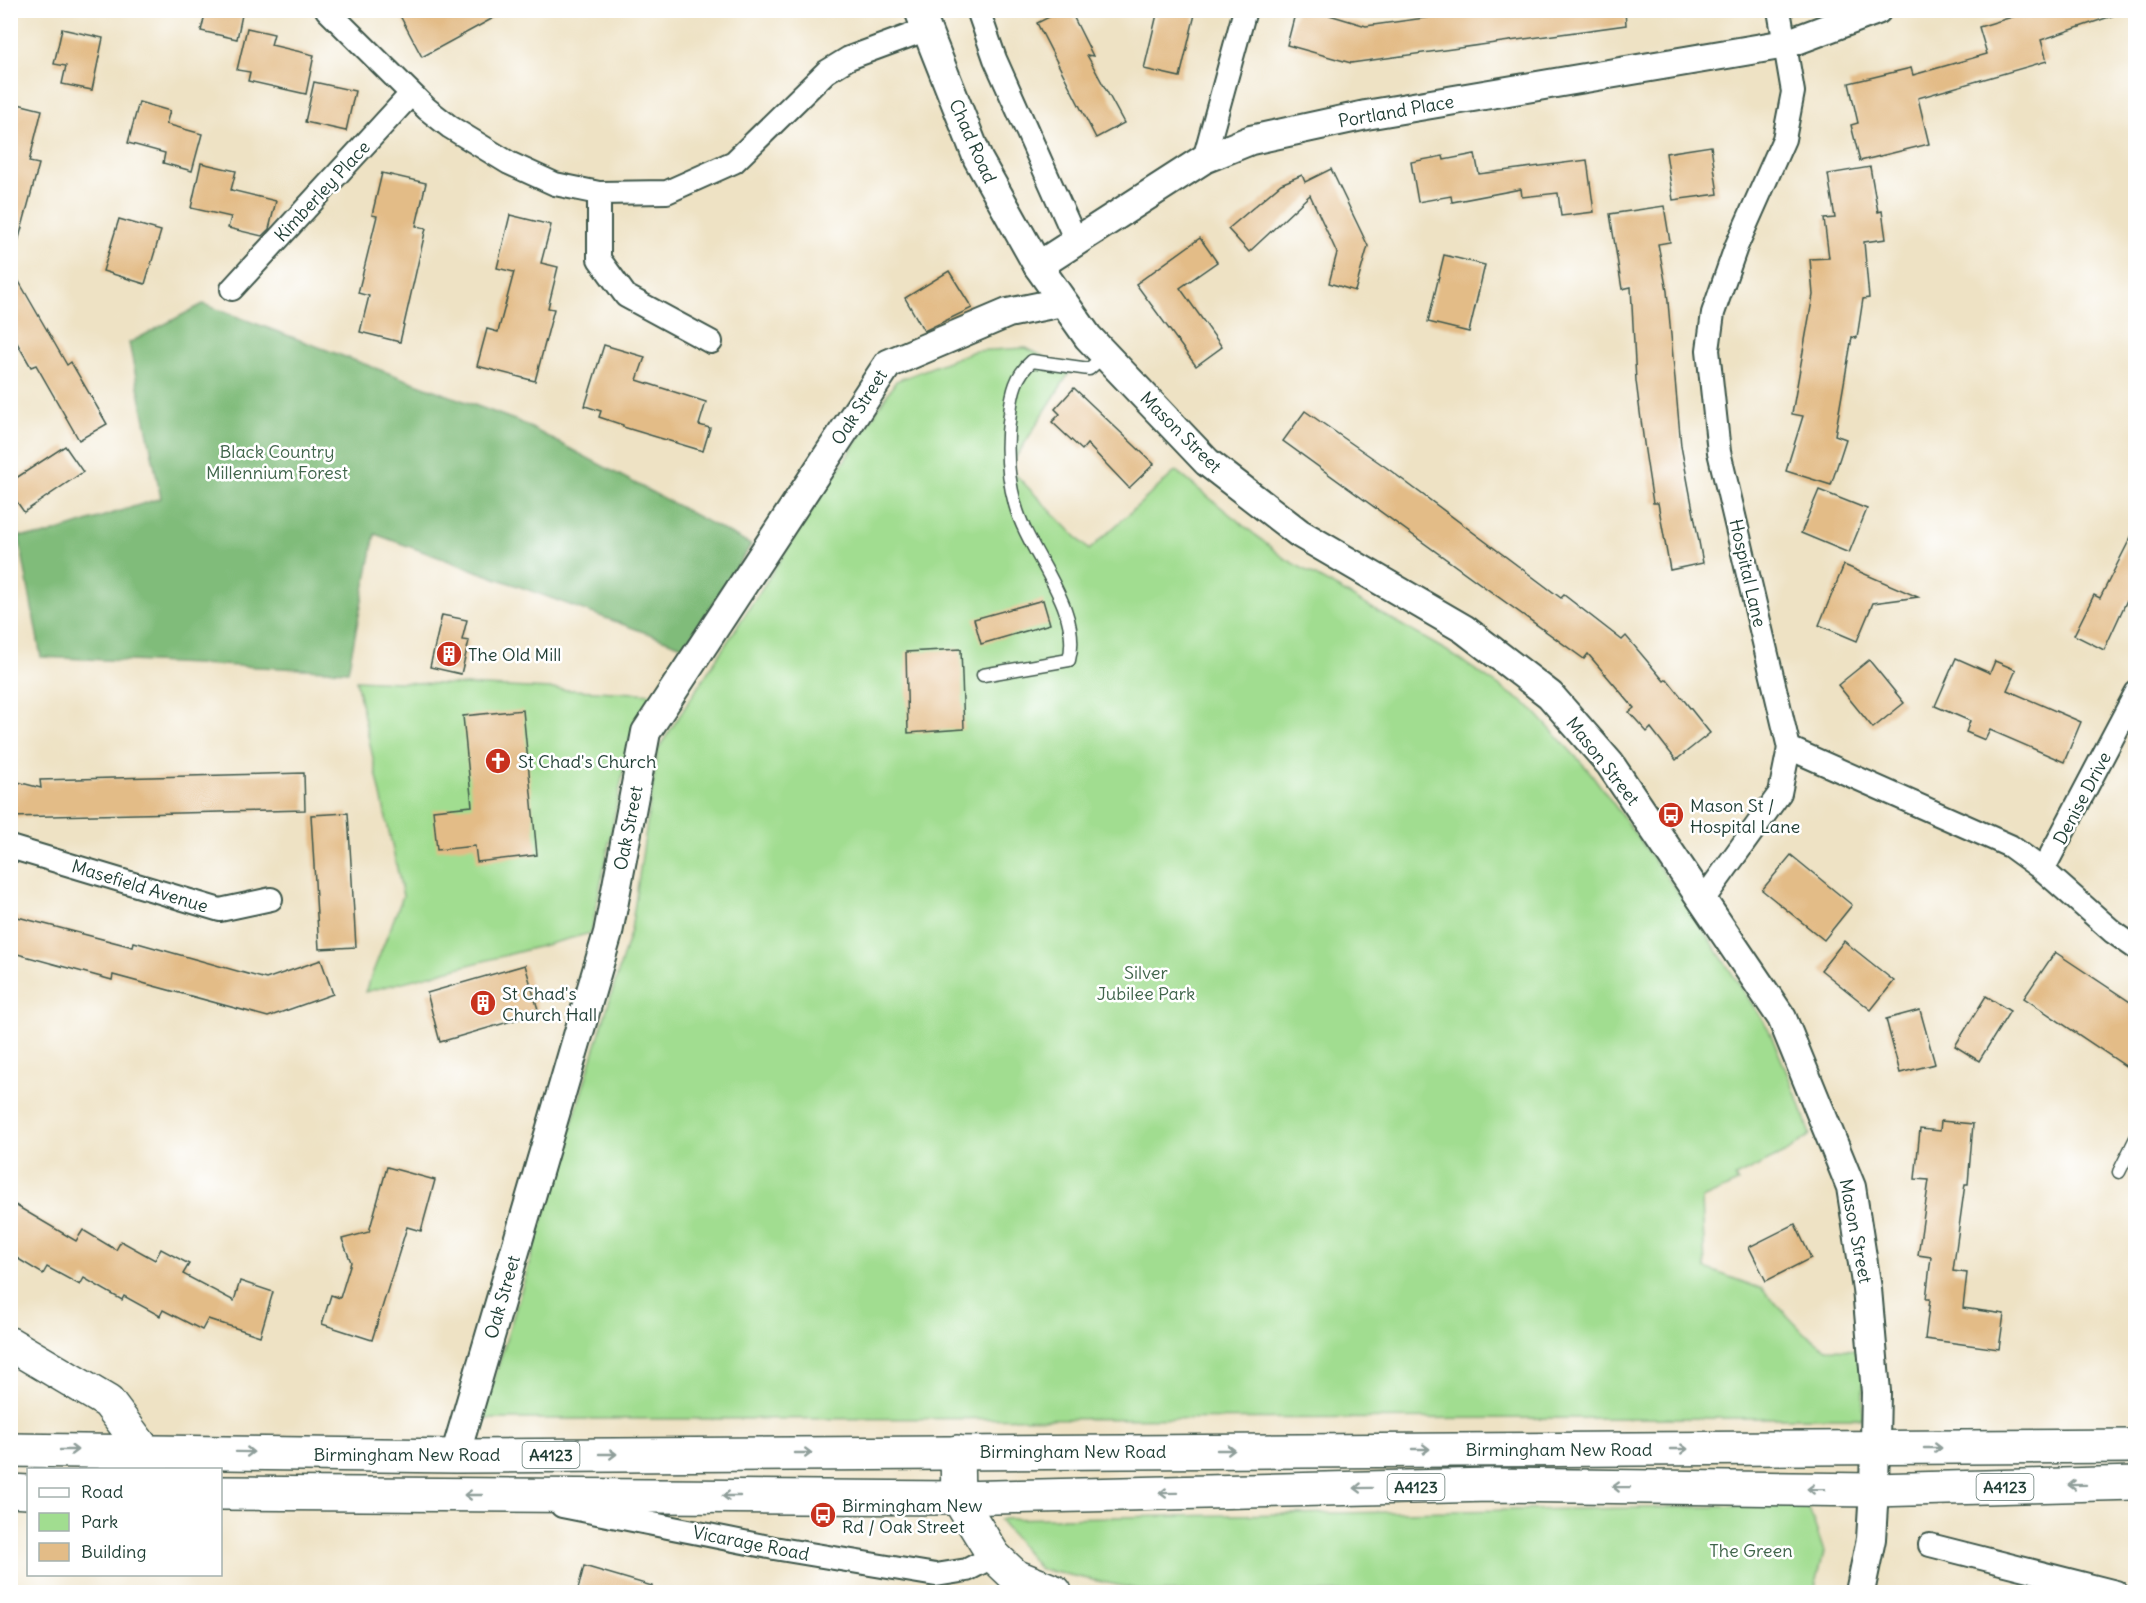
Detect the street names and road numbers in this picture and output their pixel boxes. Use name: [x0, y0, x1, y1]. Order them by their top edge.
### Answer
street label: Portland Place: [1336, 90, 1456, 132]
street label: Chad Road: [944, 95, 1002, 187]
street label: Kimberley Place: [269, 136, 375, 246]
street label: Oak Street: [826, 365, 892, 449]
street label: Mason Street: [1135, 386, 1227, 478]
street label: Hospital Lane: [1724, 517, 1772, 629]
street label: Mason Street: [1561, 712, 1645, 810]
street label: Denise Drive: [2048, 748, 2116, 848]
street label: Oak Street: [609, 784, 647, 872]
street label: Masefield Avenue: [69, 854, 211, 918]
street label: Mason Street: [1835, 1177, 1877, 1285]
street label: Oak Street: [479, 1253, 525, 1341]
street label: Birmingham New Road: [1466, 1438, 1653, 1461]
street label: Birmingham New Road: [980, 1440, 1167, 1463]
road number: A4123: [522, 1442, 580, 1468]
street label: Birmingham New Road: [314, 1443, 501, 1466]
road number: A4123: [1388, 1474, 1444, 1500]
road number: A4123: [1976, 1474, 2034, 1500]
street label: Vicarage Road: [691, 1520, 812, 1566]

